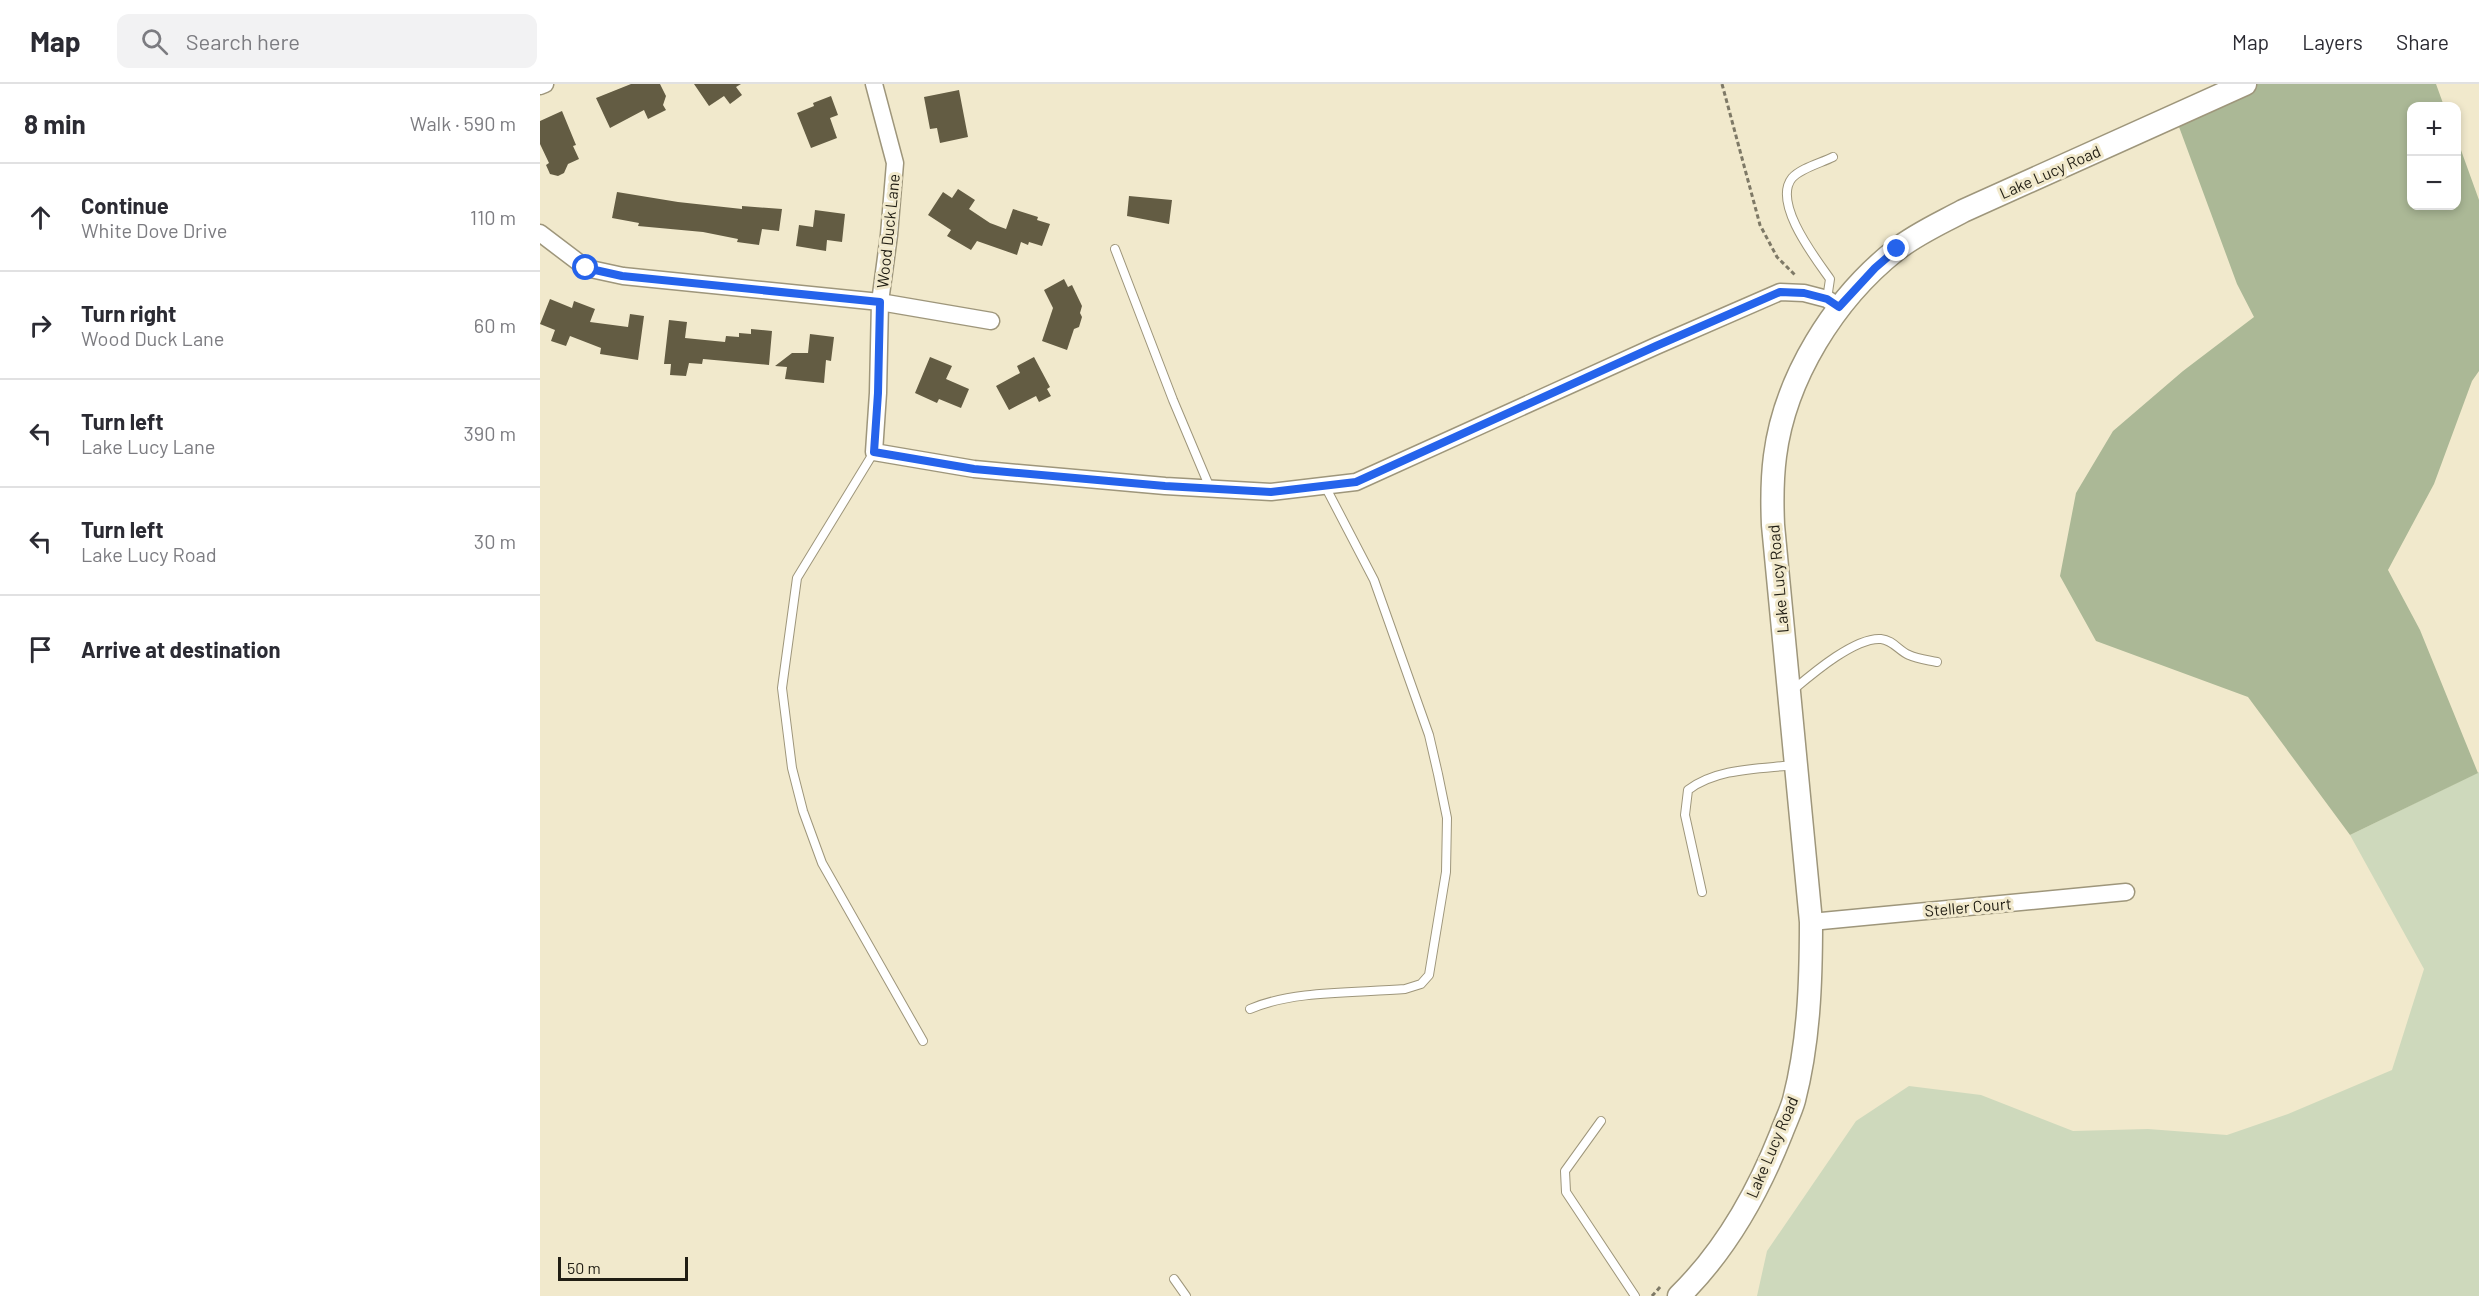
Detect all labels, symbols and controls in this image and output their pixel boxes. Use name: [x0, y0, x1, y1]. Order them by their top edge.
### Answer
search box: [117, 14, 537, 68]
text: Map: [30, 24, 81, 58]
icon: search: [138, 25, 171, 58]
text: Search here: [186, 28, 300, 54]
text: Map: [2232, 29, 2269, 54]
text: Layers: [2302, 29, 2363, 54]
text: Share: [2396, 29, 2449, 54]
map controls: [2407, 102, 2461, 210]
button: +: [2407, 102, 2461, 156]
text: 8 min: [24, 108, 86, 139]
text: Walk · 590 m: [410, 111, 516, 135]
street label: Lake Lucy Road: [1996, 141, 2103, 202]
button: −: [2407, 156, 2461, 210]
street label: Wood Duck Lane: [872, 173, 903, 289]
text: Continue: [81, 192, 169, 218]
icon: ahead: [24, 201, 57, 234]
text: 110 m: [470, 205, 516, 229]
text: White Dove Drive: [81, 218, 227, 242]
route end: [1883, 235, 1909, 261]
route start: [572, 254, 598, 280]
text: Turn right: [81, 300, 176, 326]
icon: right: [24, 309, 57, 342]
text: 60 m: [474, 313, 516, 337]
text: Wood Duck Lane: [81, 326, 224, 350]
text: Turn left: [81, 408, 164, 434]
icon: left: [24, 417, 57, 450]
text: 390 m: [463, 421, 516, 445]
text: Lake Lucy Lane: [81, 434, 215, 458]
text: Turn left: [81, 516, 164, 542]
street label: Lake Lucy Road: [1763, 524, 1792, 634]
icon: left: [24, 525, 57, 558]
text: 30 m: [474, 529, 516, 553]
text: Lake Lucy Road: [81, 542, 217, 566]
icon: arrive: [24, 633, 57, 666]
text: Arrive at destination: [81, 636, 280, 662]
street label: Steller Court: [1924, 893, 2012, 920]
street label: Lake Lucy Road: [1742, 1093, 1801, 1200]
scale bar: [558, 1254, 688, 1282]
text: 50 m: [567, 1258, 601, 1277]

